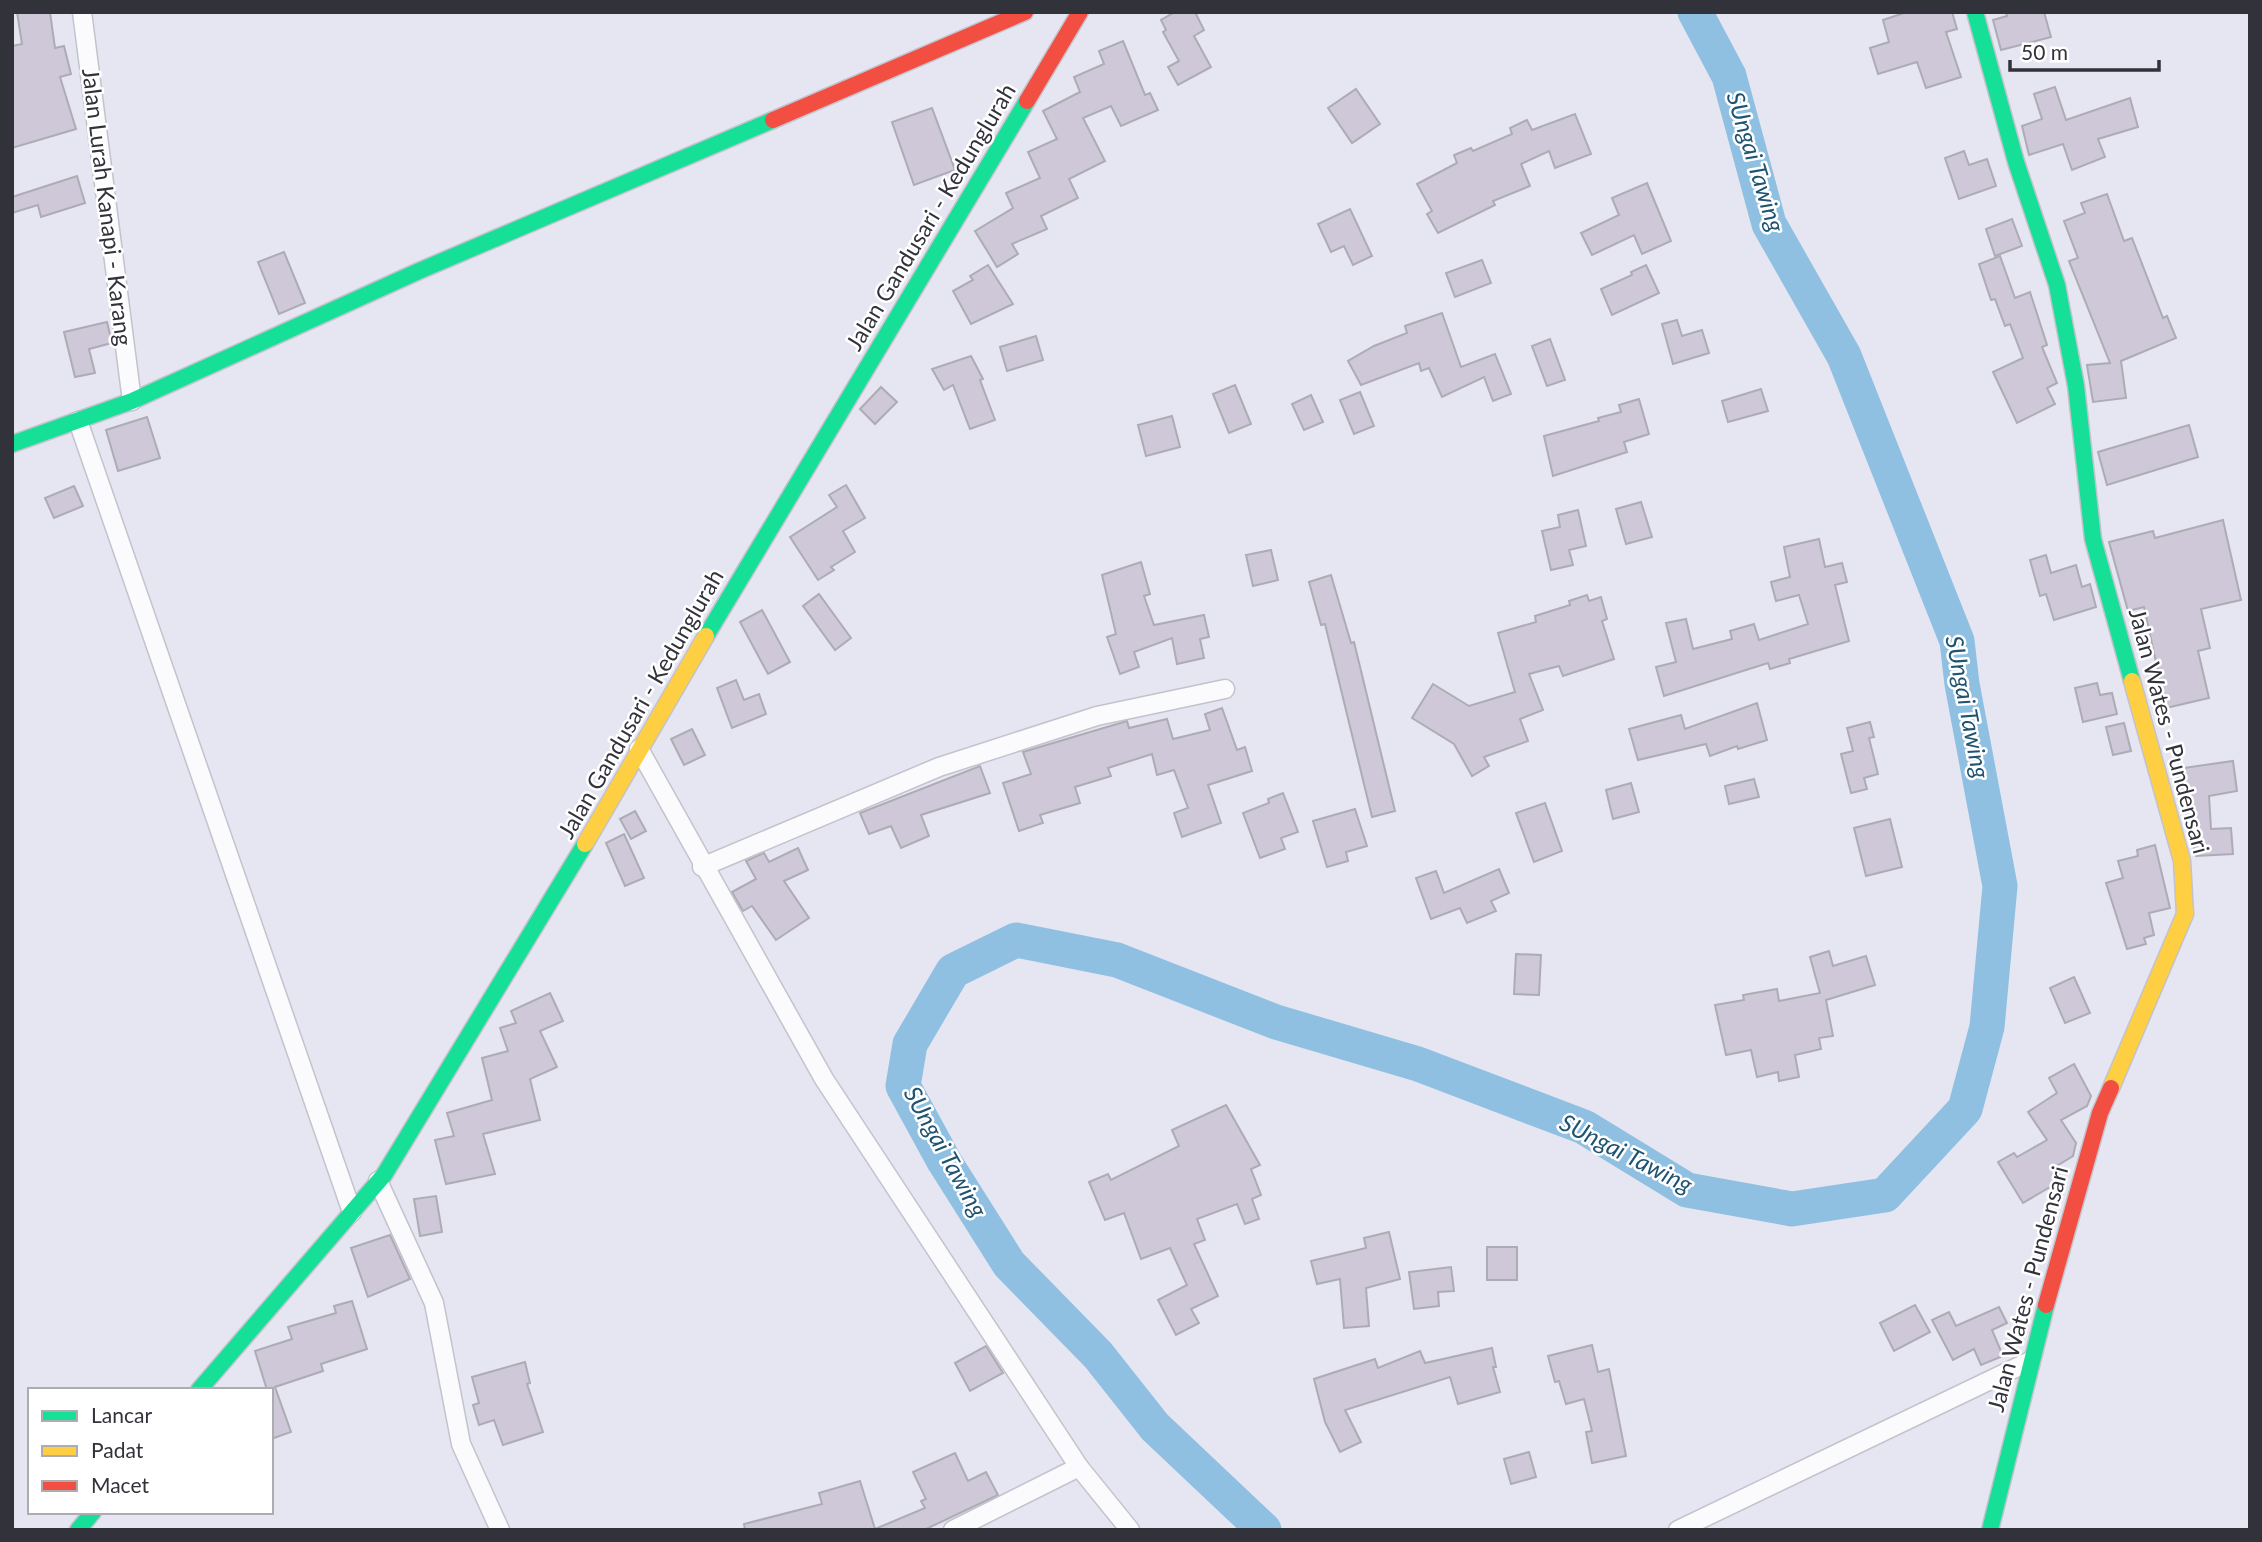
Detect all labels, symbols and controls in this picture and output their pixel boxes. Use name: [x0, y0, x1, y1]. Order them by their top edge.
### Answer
scale bar: [2010, 28, 2159, 72]
text: 50 m: [2021, 39, 2068, 64]
street label: Jalan Lurah Kanapi - Karang: [77, 67, 139, 347]
street label: Jalan Gandusari - Kedunglurah: [839, 78, 1021, 355]
water label: SUngai Tawing: [1721, 88, 1792, 235]
street label: Jalan Gandusari - Kedunglurah: [551, 564, 729, 843]
street label: Jalan Wates - Pundensari: [2124, 605, 2216, 856]
water label: SUngai Tawing: [1940, 633, 1997, 781]
water label: SUngai Tawing: [899, 1081, 994, 1222]
water label: SUngai Tawing: [1556, 1107, 1698, 1199]
street label: Jalan Wates - Pundensari: [1981, 1163, 2073, 1414]
legend: [28, 1388, 273, 1514]
text: Lancar: [91, 1402, 152, 1427]
text: Padat: [91, 1437, 144, 1462]
text: Macet: [91, 1472, 149, 1497]

